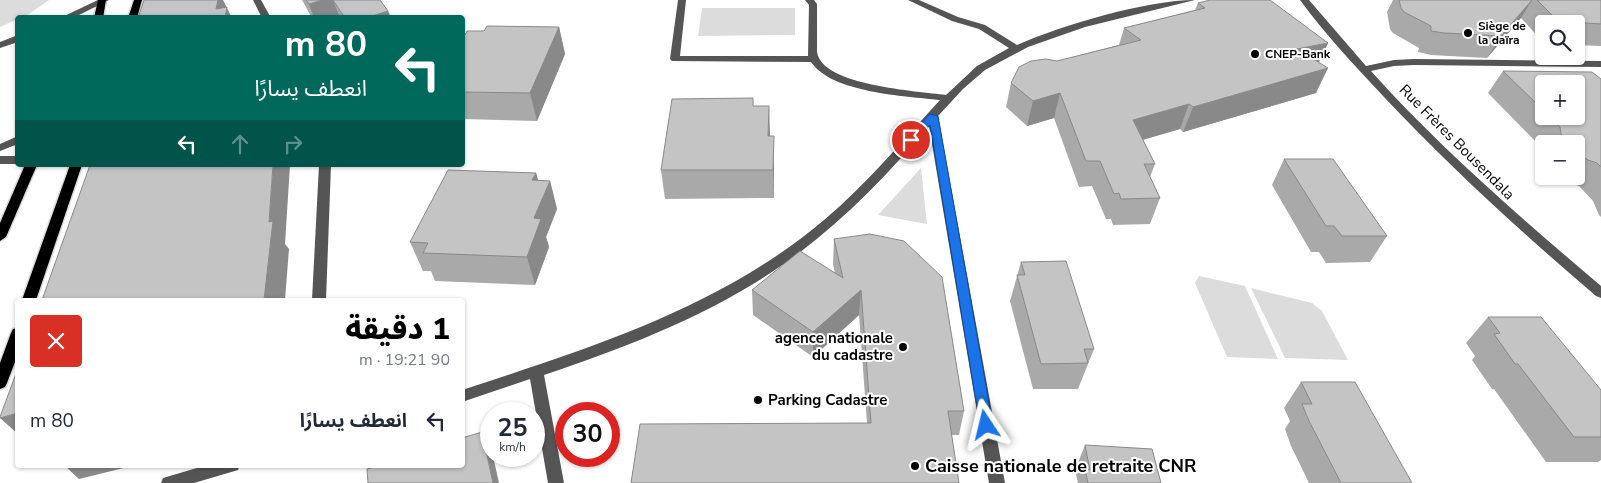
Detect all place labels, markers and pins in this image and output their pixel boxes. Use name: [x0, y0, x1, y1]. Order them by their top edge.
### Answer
place label: Siège de la daïra: [1478, 18, 1526, 48]
marker: Siège de la daïra: [1462, 27, 1474, 39]
place label: CNEP-Bank: [1265, 46, 1331, 62]
marker: CNEP-Bank: [1249, 48, 1261, 60]
pin: [890, 119, 932, 161]
place label: agence nationale du cadastre: [775, 328, 893, 365]
marker: agence nationale du cadastre: [897, 341, 909, 353]
place label: Parking Cadastre: [768, 390, 888, 410]
marker: Parking Cadastre: [752, 394, 764, 406]
place label: Caisse nationale de retraite CNR: [925, 454, 1197, 478]
marker: Caisse nationale de retraite CNR: [909, 460, 921, 472]

